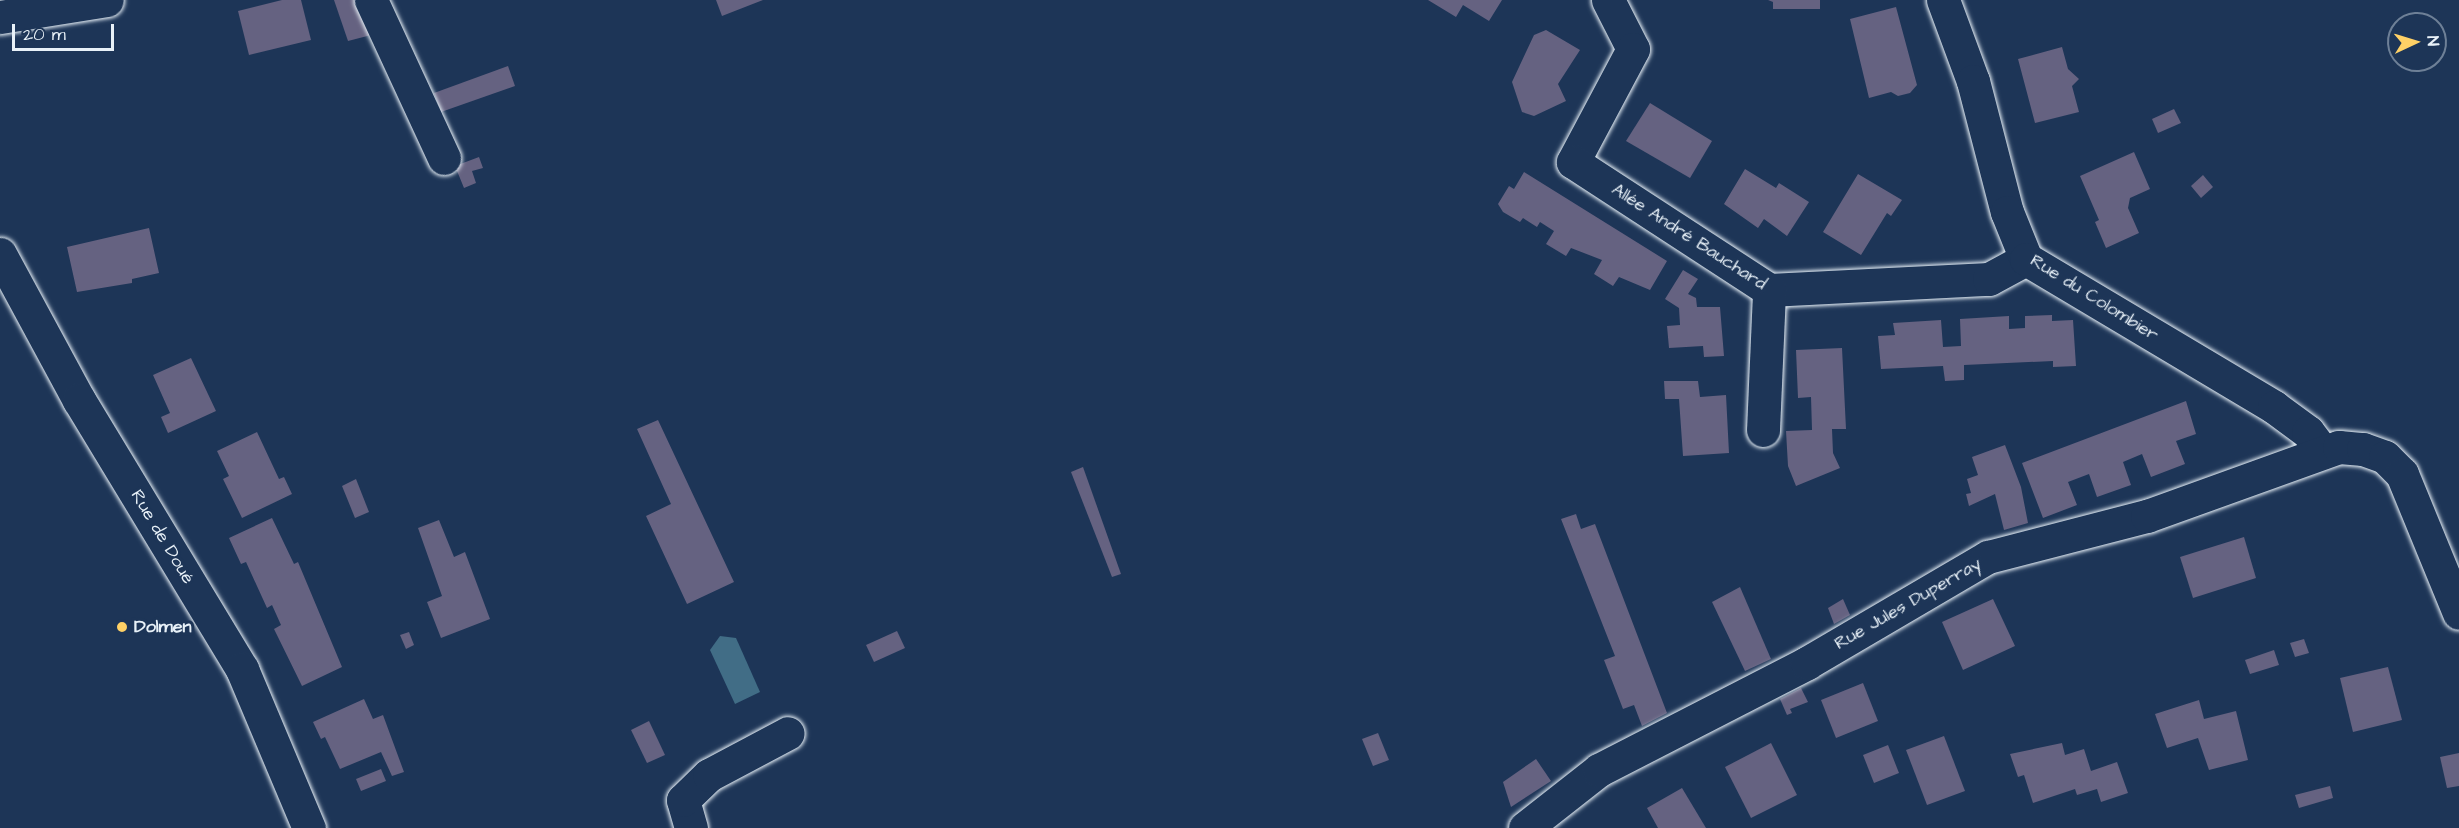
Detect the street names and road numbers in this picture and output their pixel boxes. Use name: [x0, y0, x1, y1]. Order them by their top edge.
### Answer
street label: Allée André Bauchard: [1608, 179, 1770, 295]
street label: Rue du Colombier: [2026, 250, 2162, 346]
street label: Rue de Doué: [126, 486, 198, 588]
street label: Rue Jules Duperray: [1831, 553, 1985, 655]

